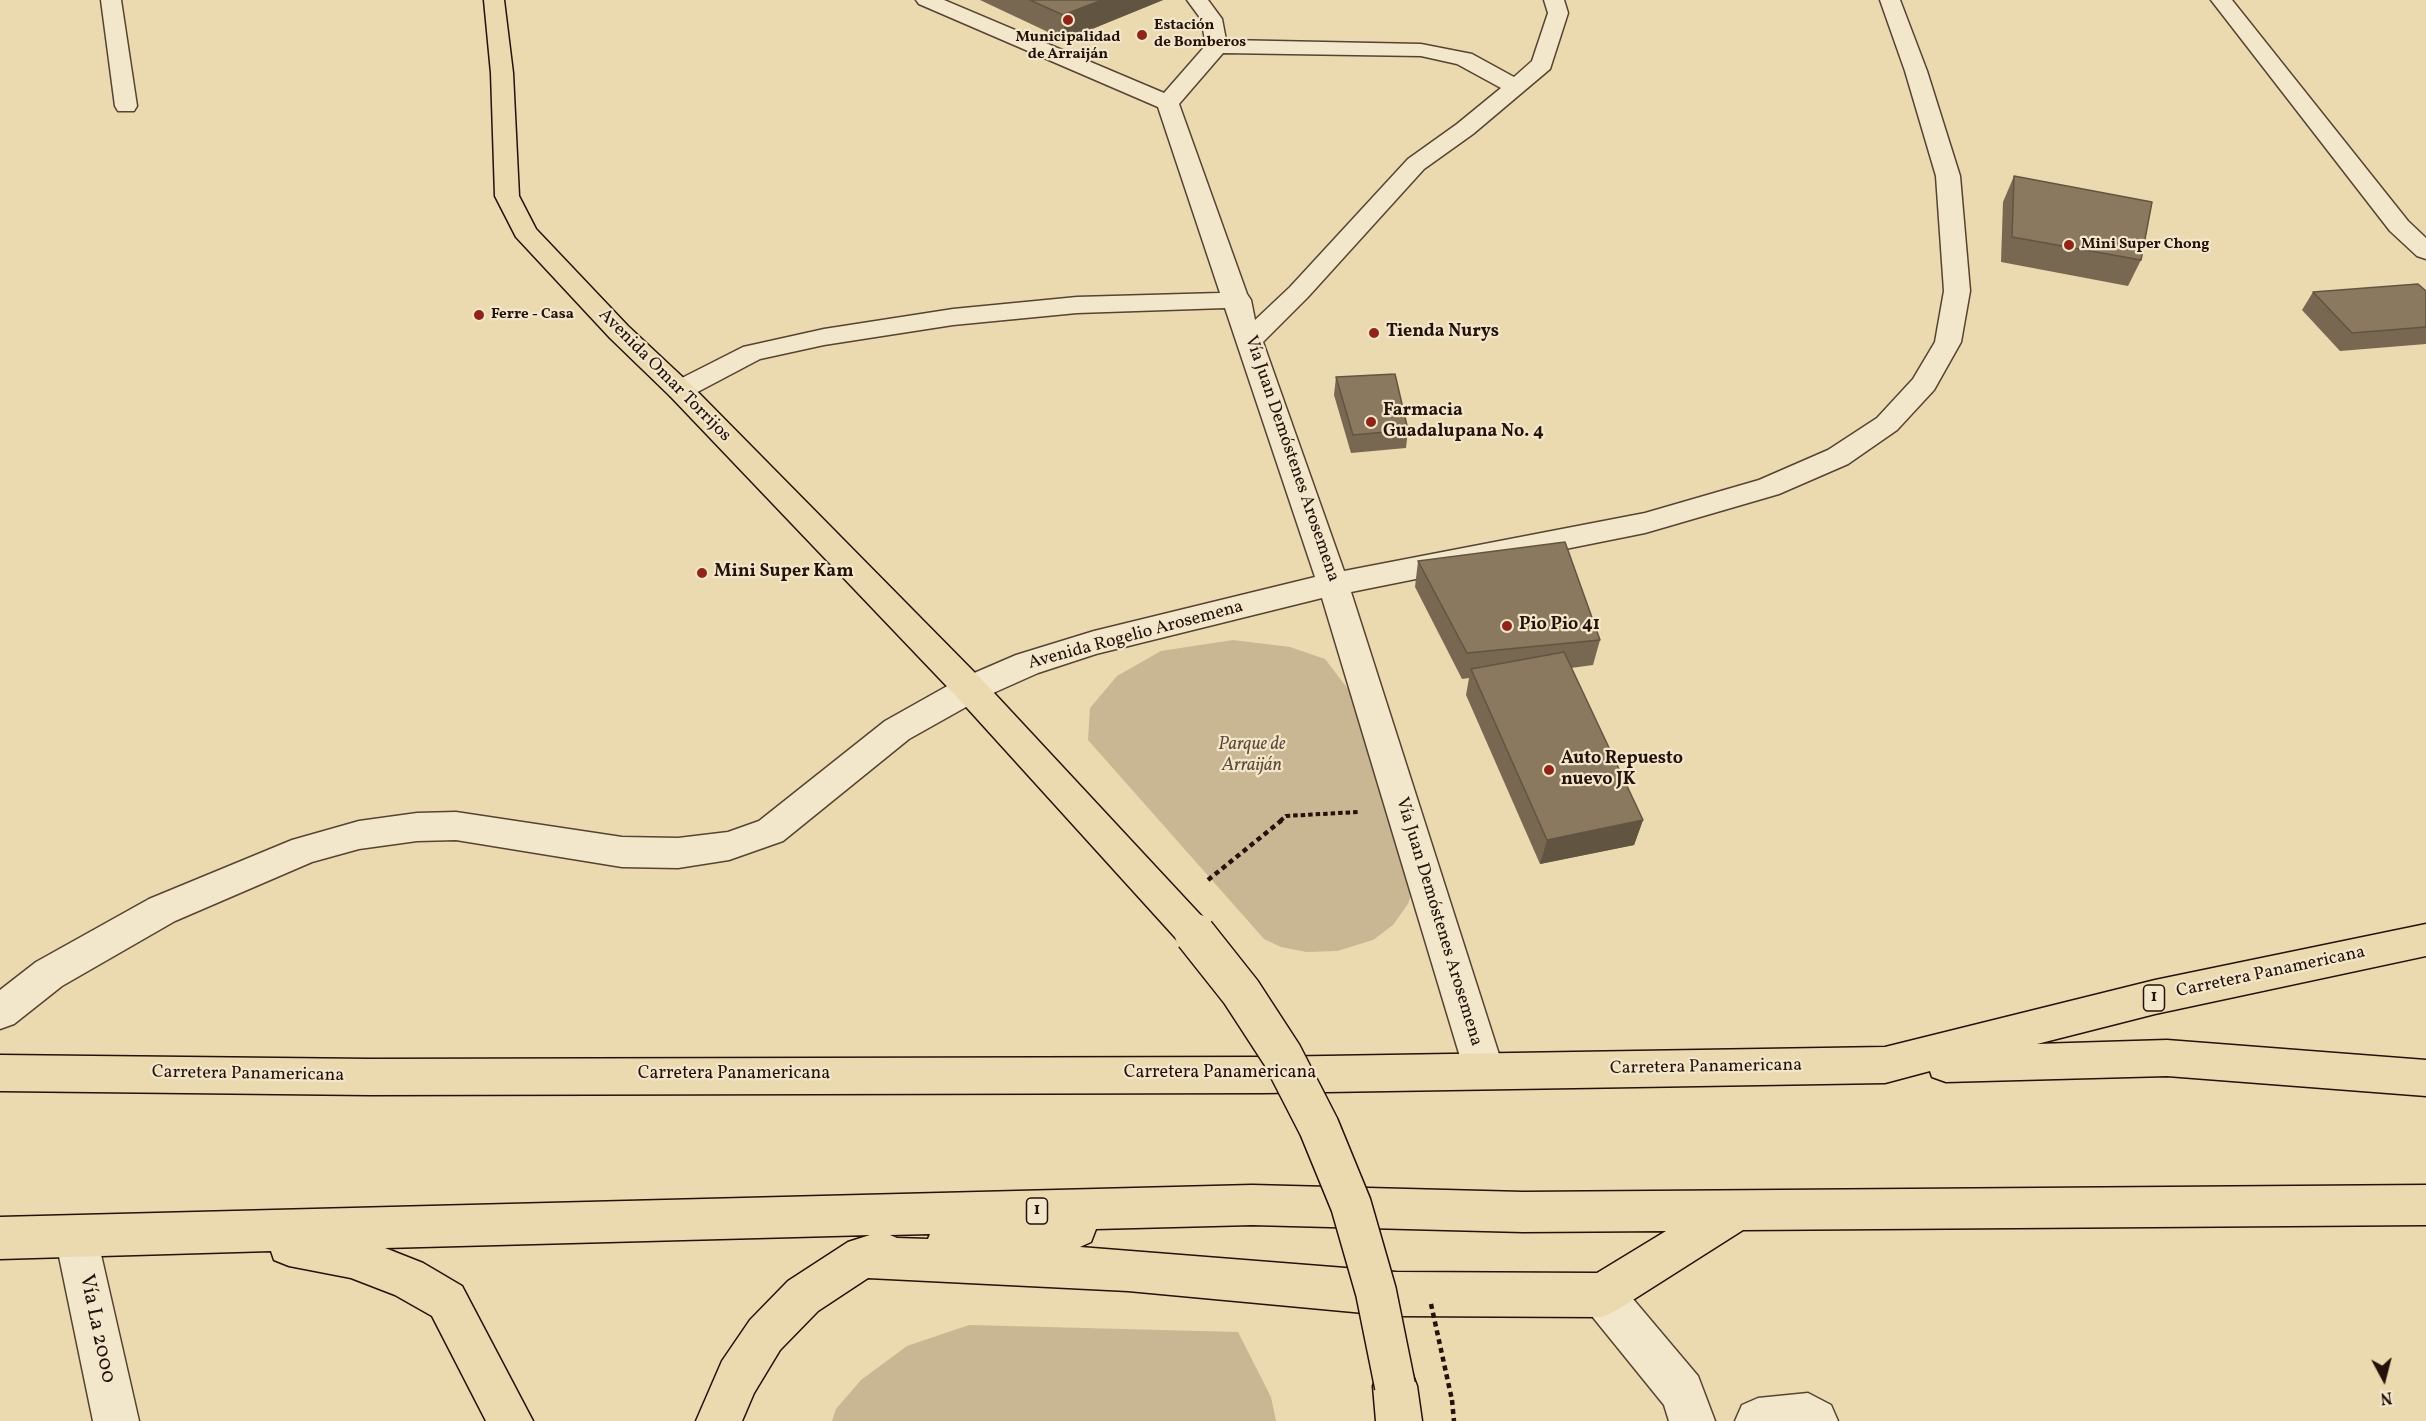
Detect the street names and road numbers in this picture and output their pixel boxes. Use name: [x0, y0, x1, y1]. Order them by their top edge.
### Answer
street label: Avenida Omar Torrijos: [593, 305, 735, 447]
street label: Vía Juan Demóstenes Arosemena: [1239, 333, 1343, 585]
street label: Avenida Rogelio Arosemena: [1026, 597, 1246, 675]
street label: Vía Juan Demóstenes Arosemena: [1390, 795, 1486, 1049]
street label: Carretera Panamericana: [2175, 942, 2367, 1004]
road number: 1: [2144, 985, 2164, 1011]
street label: Carretera Panamericana: [1610, 1056, 1802, 1080]
street label: Carretera Panamericana: [152, 1063, 344, 1087]
street label: Carretera Panamericana: [1124, 1063, 1316, 1085]
street label: Carretera Panamericana: [638, 1064, 830, 1086]
road number: 1: [1026, 1198, 1048, 1224]
street label: Vía La 2000: [72, 1272, 120, 1386]

